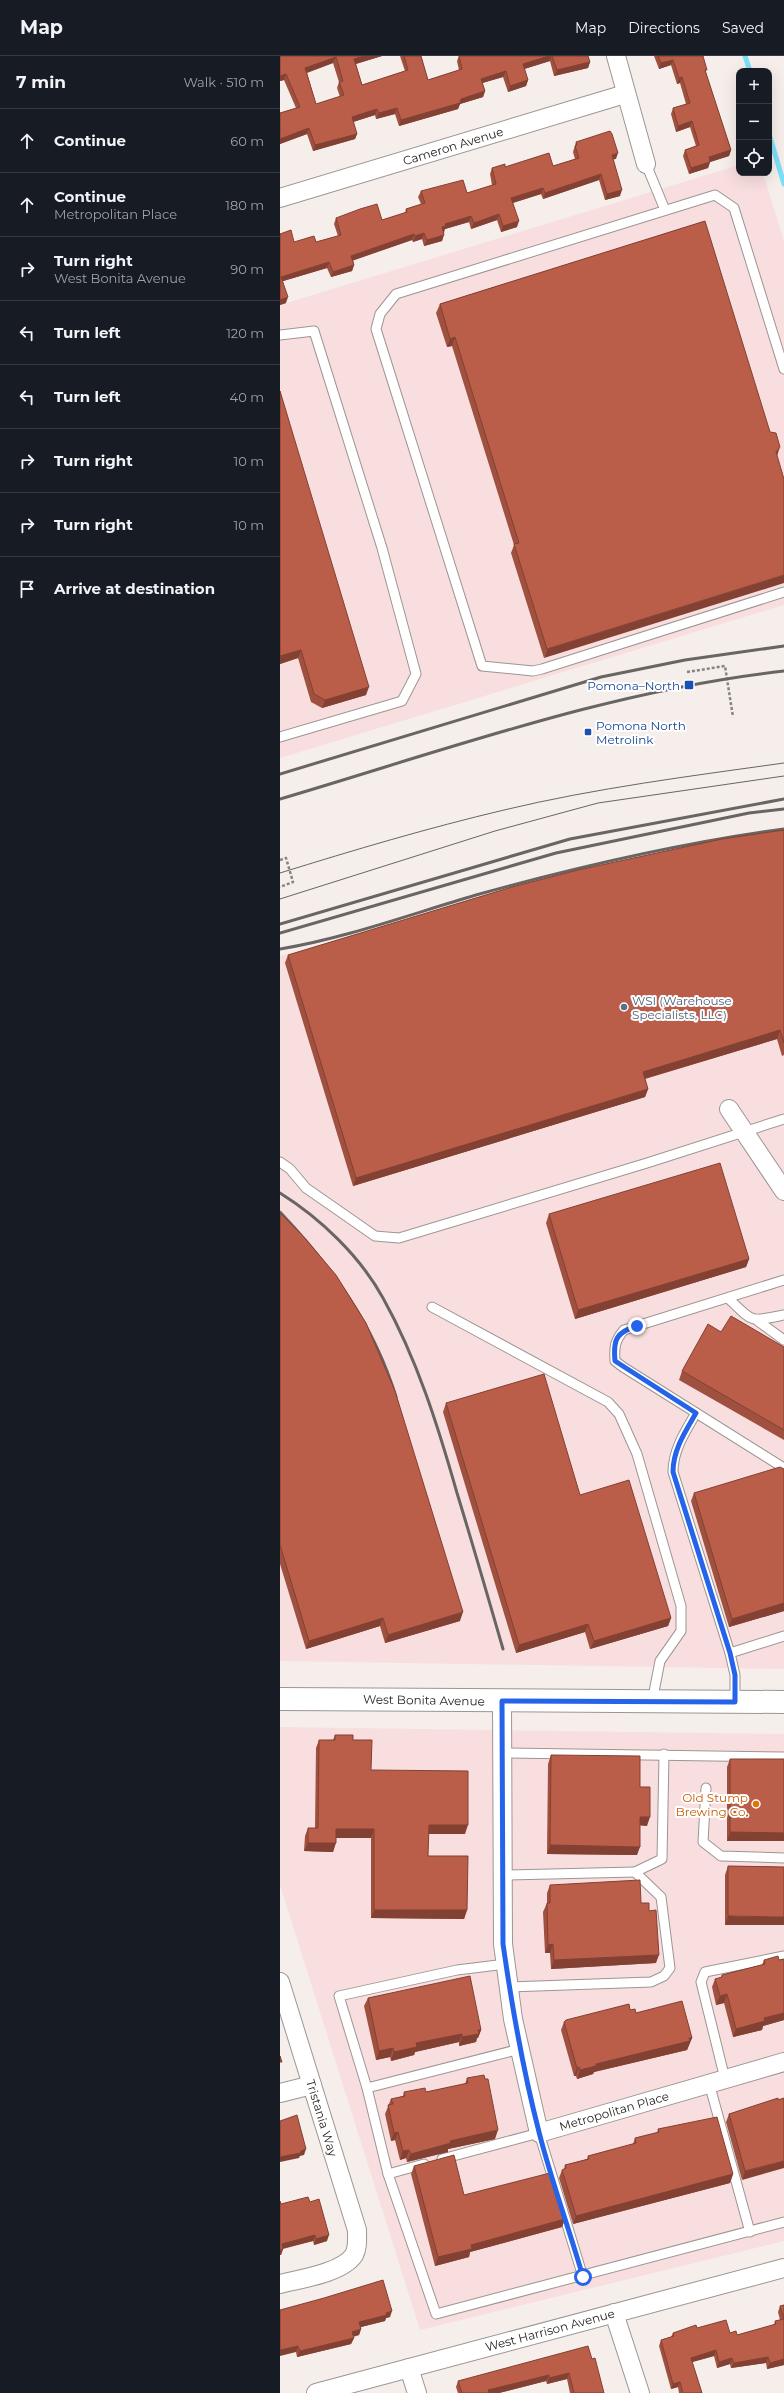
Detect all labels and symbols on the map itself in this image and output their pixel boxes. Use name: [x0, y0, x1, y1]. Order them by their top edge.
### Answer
street label: Cameron Avenue: [401, 124, 505, 168]
place label: Pomona–North: [587, 678, 680, 693]
marker: Pomona–North: [683, 679, 695, 691]
place label: Pomona North Metrolink: [596, 718, 686, 747]
marker: Pomona North Metrolink: [583, 727, 593, 737]
place label: WSI (Warehouse Specialists, LLC): [632, 993, 732, 1022]
marker: WSI (Warehouse Specialists, LLC): [619, 1002, 629, 1012]
route end: [628, 1317, 646, 1335]
street label: West Bonita Avenue: [363, 1691, 485, 1709]
place label: Old Stump Brewing Co.: [676, 1790, 748, 1819]
marker: Old Stump Brewing Co.: [751, 1799, 761, 1809]
street label: Tristania Way: [303, 2078, 341, 2159]
street label: Metropolitan Place: [557, 2088, 671, 2134]
route start: [574, 2268, 592, 2286]
street label: West Harrison Avenue: [484, 2306, 616, 2354]

